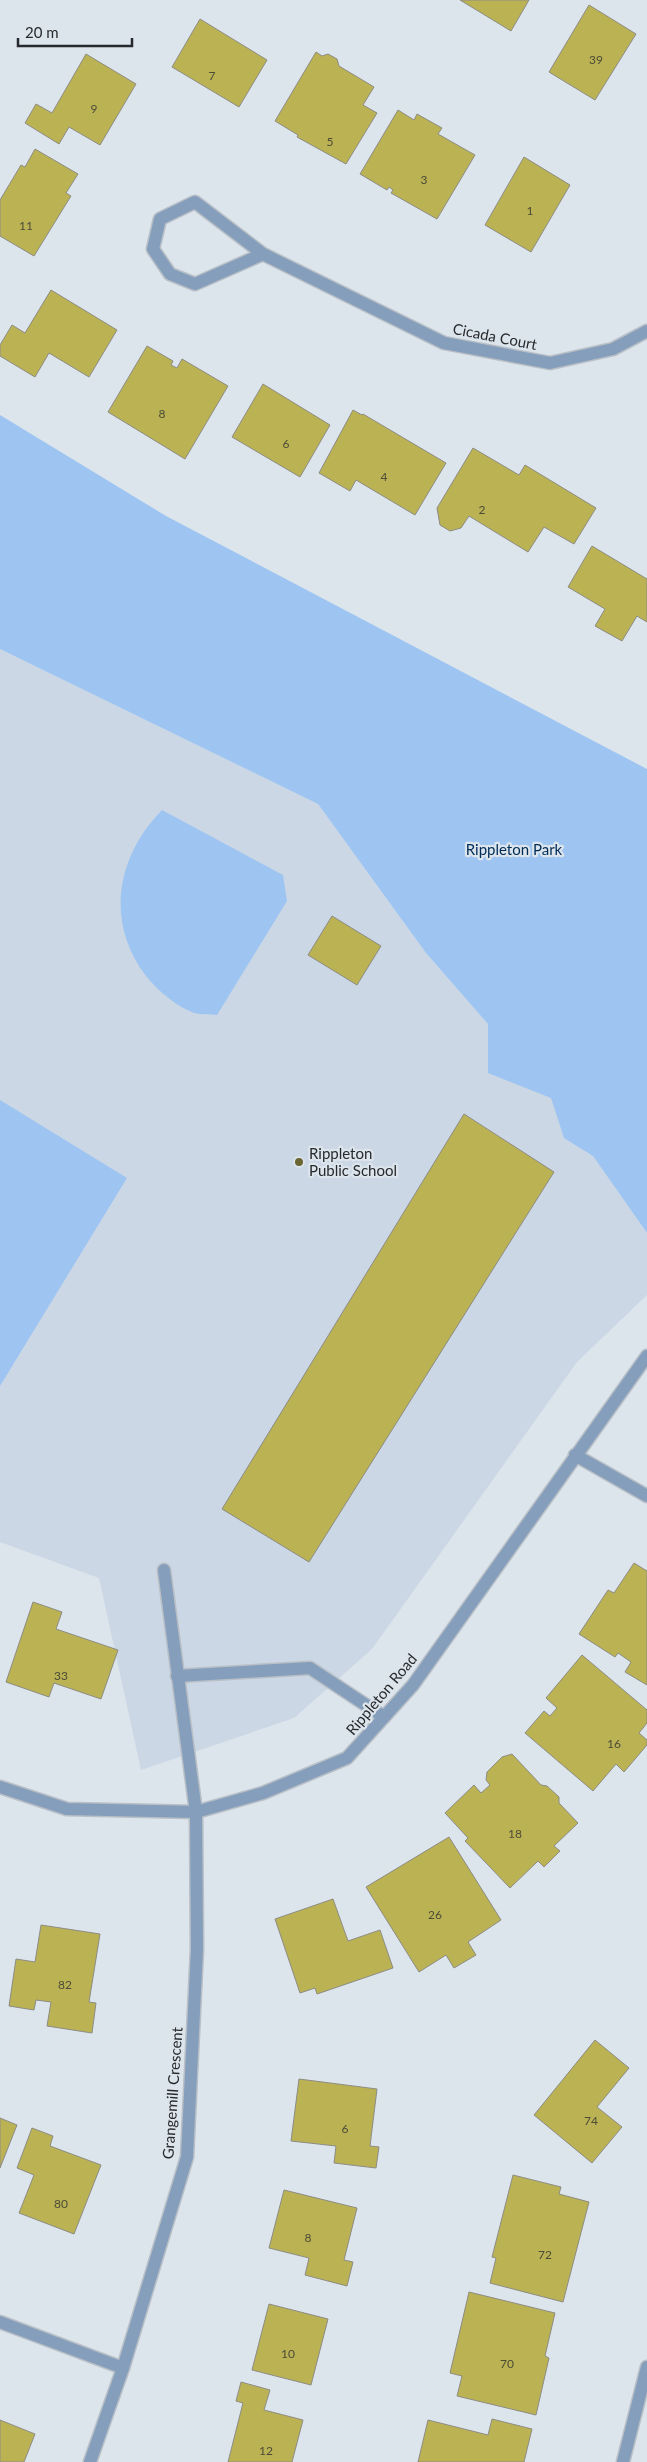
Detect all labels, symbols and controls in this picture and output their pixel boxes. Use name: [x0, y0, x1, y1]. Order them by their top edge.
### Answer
scale bar: [18, 15, 131, 47]
text: 20 m: [25, 23, 59, 41]
house number: 39: [589, 52, 603, 67]
house number: 7: [209, 68, 216, 83]
house number: 9: [91, 101, 98, 116]
house number: 5: [327, 134, 334, 149]
house number: 3: [421, 172, 428, 187]
house number: 1: [527, 203, 534, 218]
house number: 11: [19, 218, 33, 233]
street label: Cicada Court: [451, 319, 539, 353]
house number: 8: [159, 406, 166, 421]
house number: 6: [283, 436, 290, 451]
house number: 4: [381, 469, 388, 484]
house number: 2: [479, 502, 486, 517]
park label: Rippleton Park: [466, 840, 563, 858]
place label: Rippleton Public School: [309, 1144, 397, 1179]
marker: Rippleton Public School: [293, 1156, 305, 1168]
street label: Rippleton Road: [342, 1650, 420, 1738]
house number: 33: [54, 1668, 68, 1683]
house number: 16: [607, 1736, 621, 1751]
house number: 18: [508, 1826, 522, 1841]
house number: 26: [428, 1907, 442, 1922]
house number: 82: [58, 1977, 72, 1992]
street label: Grangemill Crescent: [158, 2026, 186, 2160]
house number: 74: [584, 2113, 598, 2128]
house number: 6: [342, 2121, 349, 2136]
house number: 80: [54, 2196, 68, 2211]
house number: 8: [305, 2230, 312, 2245]
house number: 72: [538, 2247, 552, 2262]
house number: 10: [281, 2346, 295, 2361]
house number: 70: [500, 2356, 514, 2371]
house number: 12: [259, 2443, 273, 2458]

